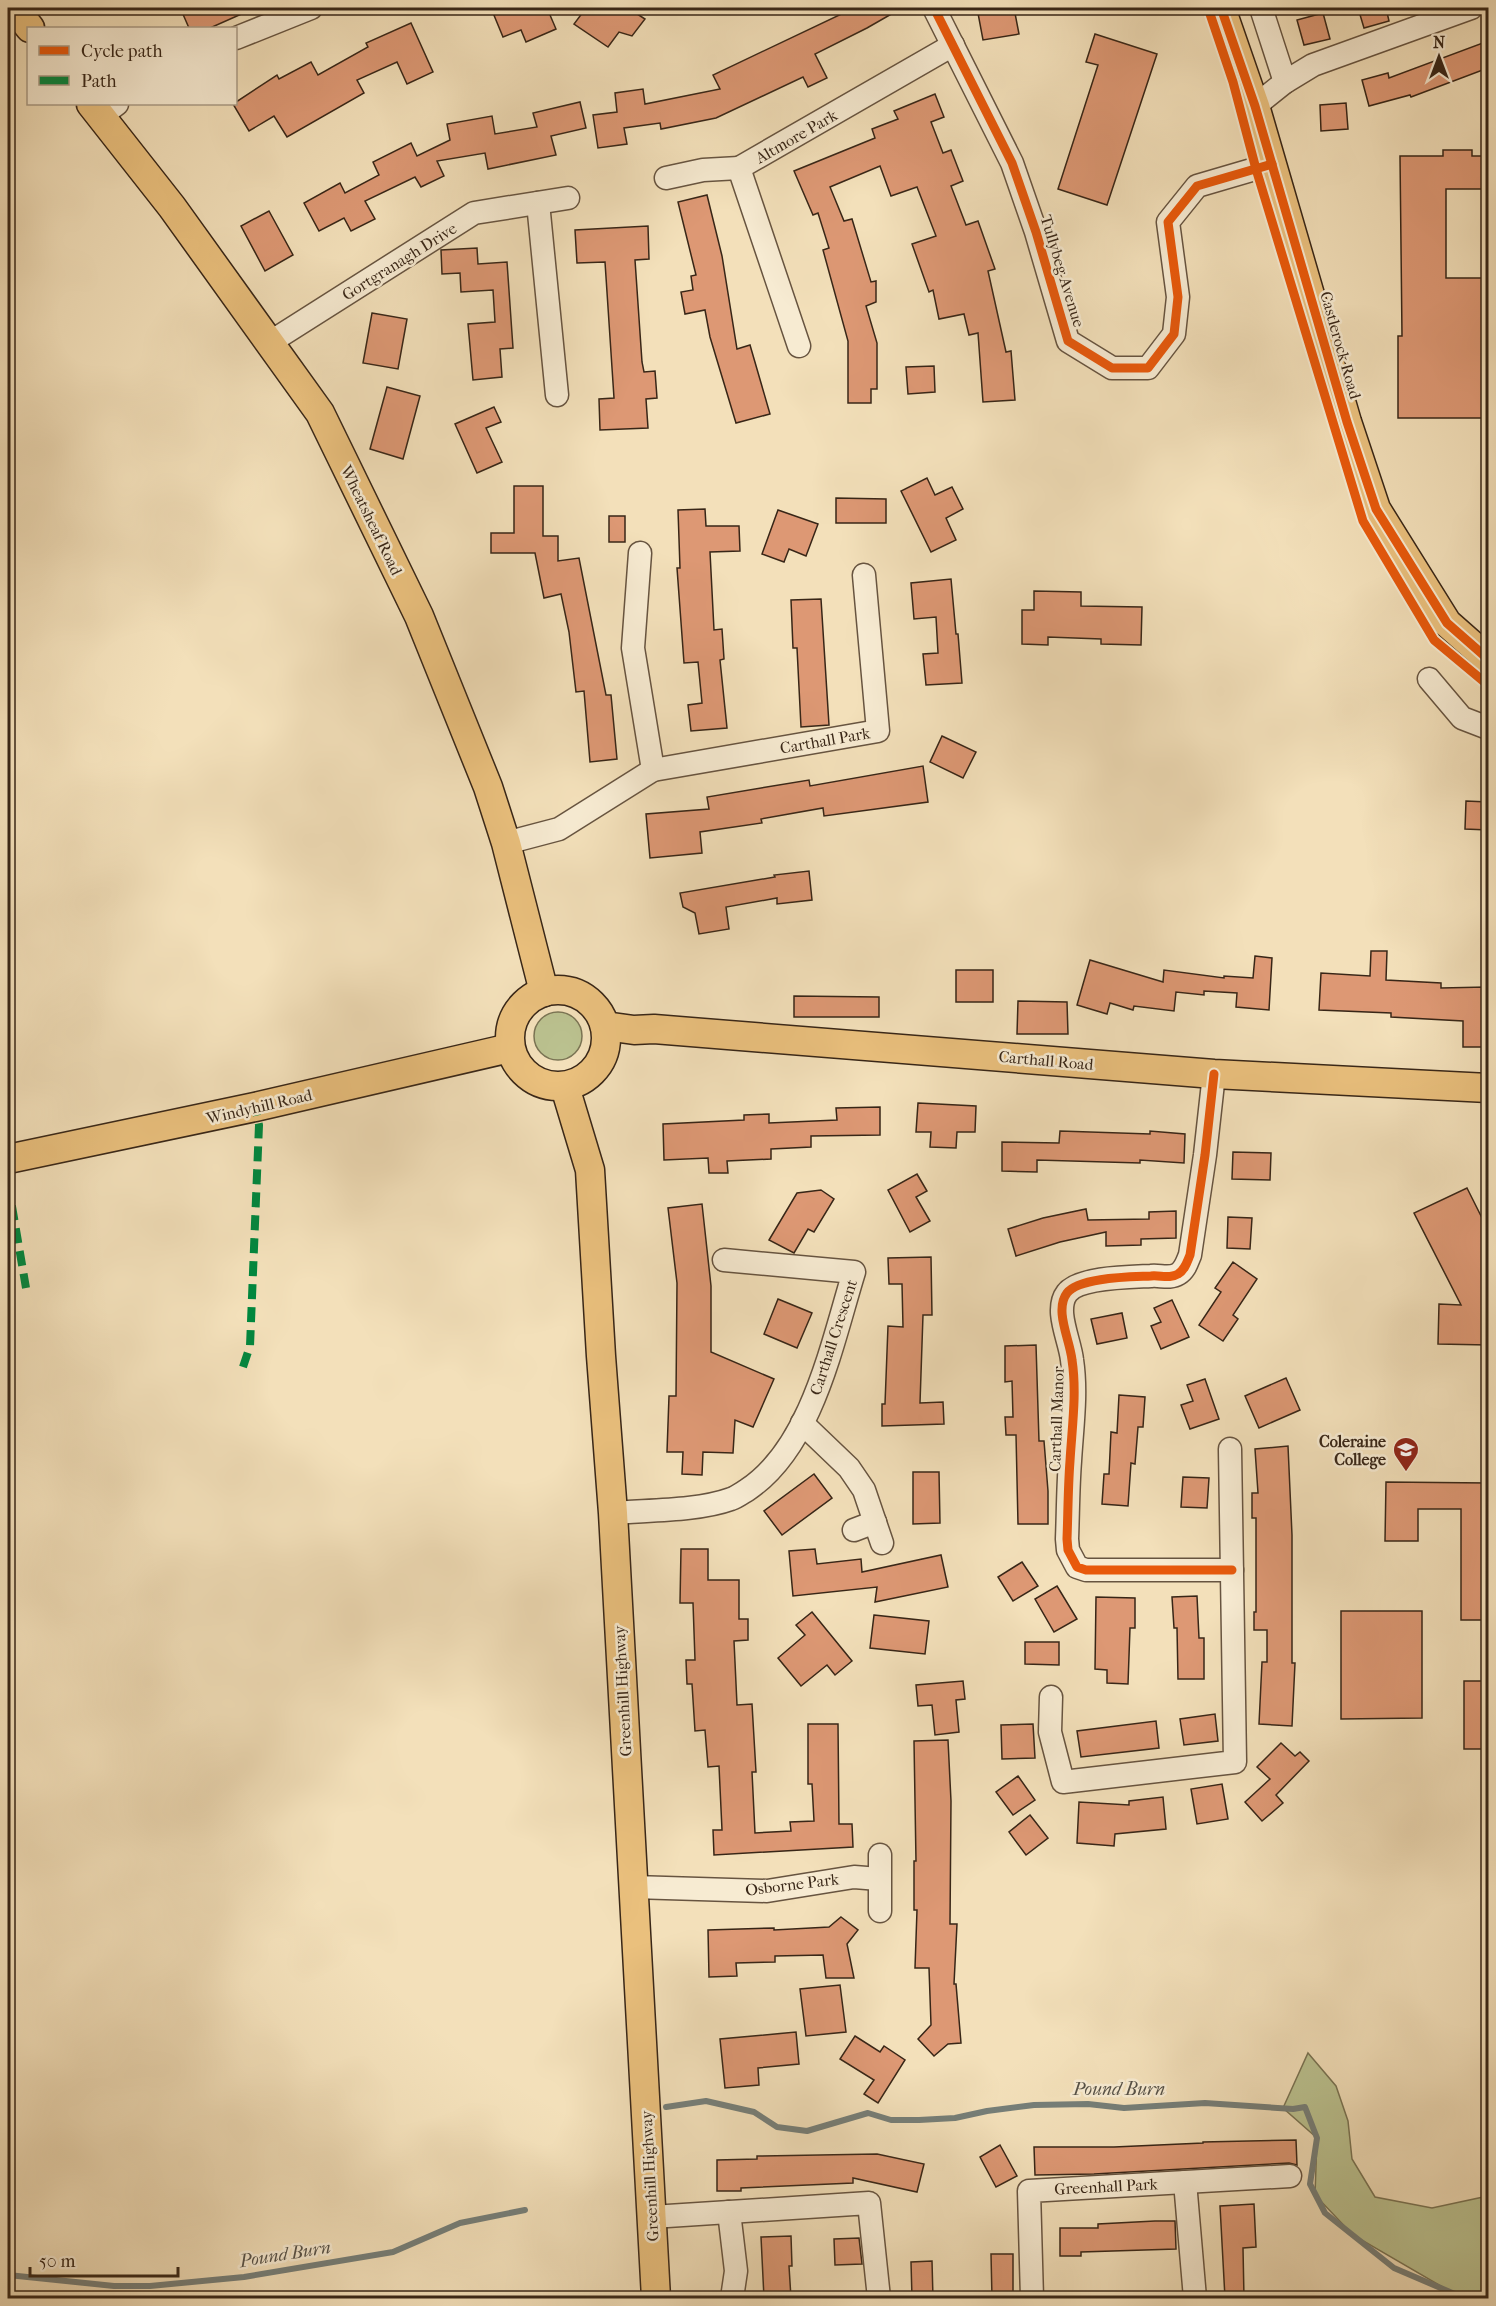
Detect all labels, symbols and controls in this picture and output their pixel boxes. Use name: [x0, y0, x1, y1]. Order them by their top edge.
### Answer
legend: [27, 27, 237, 105]
north arrow: [1409, 27, 1469, 87]
text: N: [1433, 33, 1446, 52]
text: Cycle path: [81, 41, 162, 62]
text: Path: [81, 71, 117, 92]
street label: Altmore Park: [751, 105, 841, 168]
street label: Tullybeg Avenue: [1036, 213, 1089, 330]
street label: Gortgranagh Drive: [338, 218, 460, 304]
street label: Castlerock Road: [1316, 289, 1365, 401]
street label: Wheatsheaf Road: [336, 461, 407, 579]
street label: Carthall Park: [779, 723, 872, 758]
street label: Carthall Road: [998, 1047, 1094, 1074]
street label: Windyhill Road: [203, 1085, 314, 1128]
street label: Carthall Crescent: [806, 1277, 861, 1397]
street label: Carthall Manor: [1045, 1366, 1068, 1472]
place label: Coleraine College: [1319, 1432, 1386, 1470]
school or university icon: Coleraine College: [1391, 1435, 1421, 1473]
street label: Greenhill Highway: [610, 1625, 635, 1757]
street label: Osborne Park: [744, 1869, 841, 1900]
water label: Pound Burn: [1072, 2079, 1165, 2100]
street label: Greenhill Highway: [637, 2110, 662, 2242]
street label: Greenhall Park: [1054, 2174, 1159, 2199]
water label: Pound Burn: [237, 2237, 332, 2272]
scale bar: [30, 2240, 178, 2278]
text: 50 m: [39, 2251, 76, 2272]

